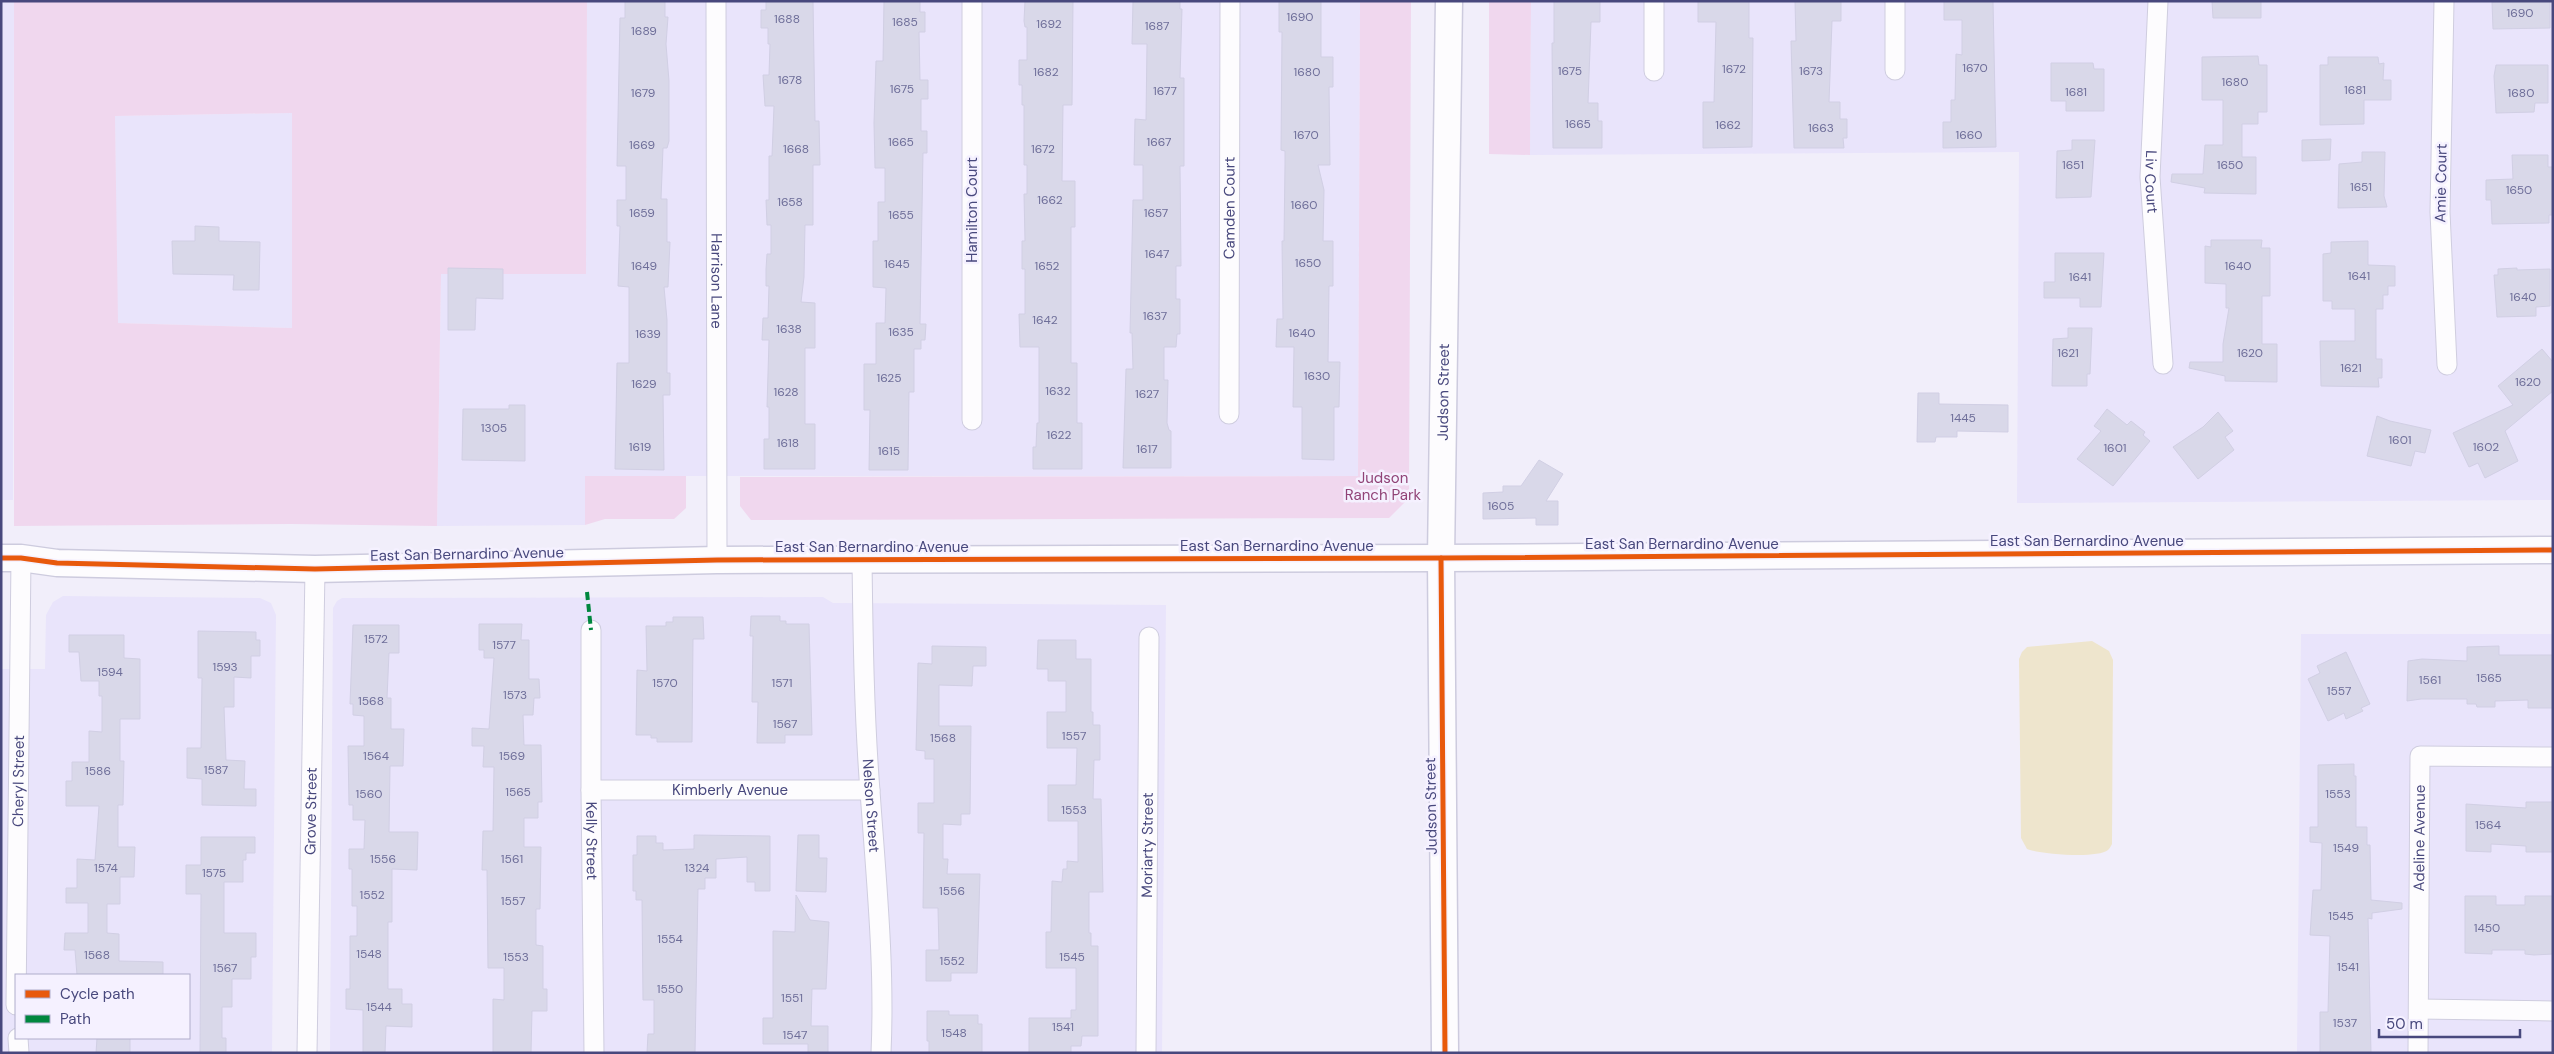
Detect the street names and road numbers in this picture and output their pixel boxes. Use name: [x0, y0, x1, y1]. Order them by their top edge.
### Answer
street label: Amie Court: [2430, 143, 2452, 223]
street label: Liv Court: [2140, 150, 2163, 214]
street label: Hamilton Court: [962, 157, 982, 263]
street label: Camden Court: [1219, 157, 1240, 259]
street label: Harrison Lane: [706, 233, 727, 329]
street label: Judson Street: [1433, 343, 1454, 441]
street label: East San Bernardino Avenue: [1990, 531, 2184, 551]
street label: East San Bernardino Avenue: [1585, 534, 1779, 554]
street label: East San Bernardino Avenue: [1180, 536, 1374, 556]
street label: East San Bernardino Avenue: [775, 537, 969, 557]
street label: East San Bernardino Avenue: [370, 542, 564, 566]
street label: Cheryl Street: [8, 735, 29, 827]
street label: Judson Street: [1420, 757, 1442, 855]
street label: Nelson Street: [858, 758, 885, 853]
street label: Grove Street: [300, 767, 322, 855]
street label: Kimberly Avenue: [672, 780, 788, 800]
street label: Adeline Avenue: [2409, 785, 2430, 891]
street label: Moriarty Street: [1137, 792, 1158, 898]
street label: Kelly Street: [581, 802, 602, 880]

